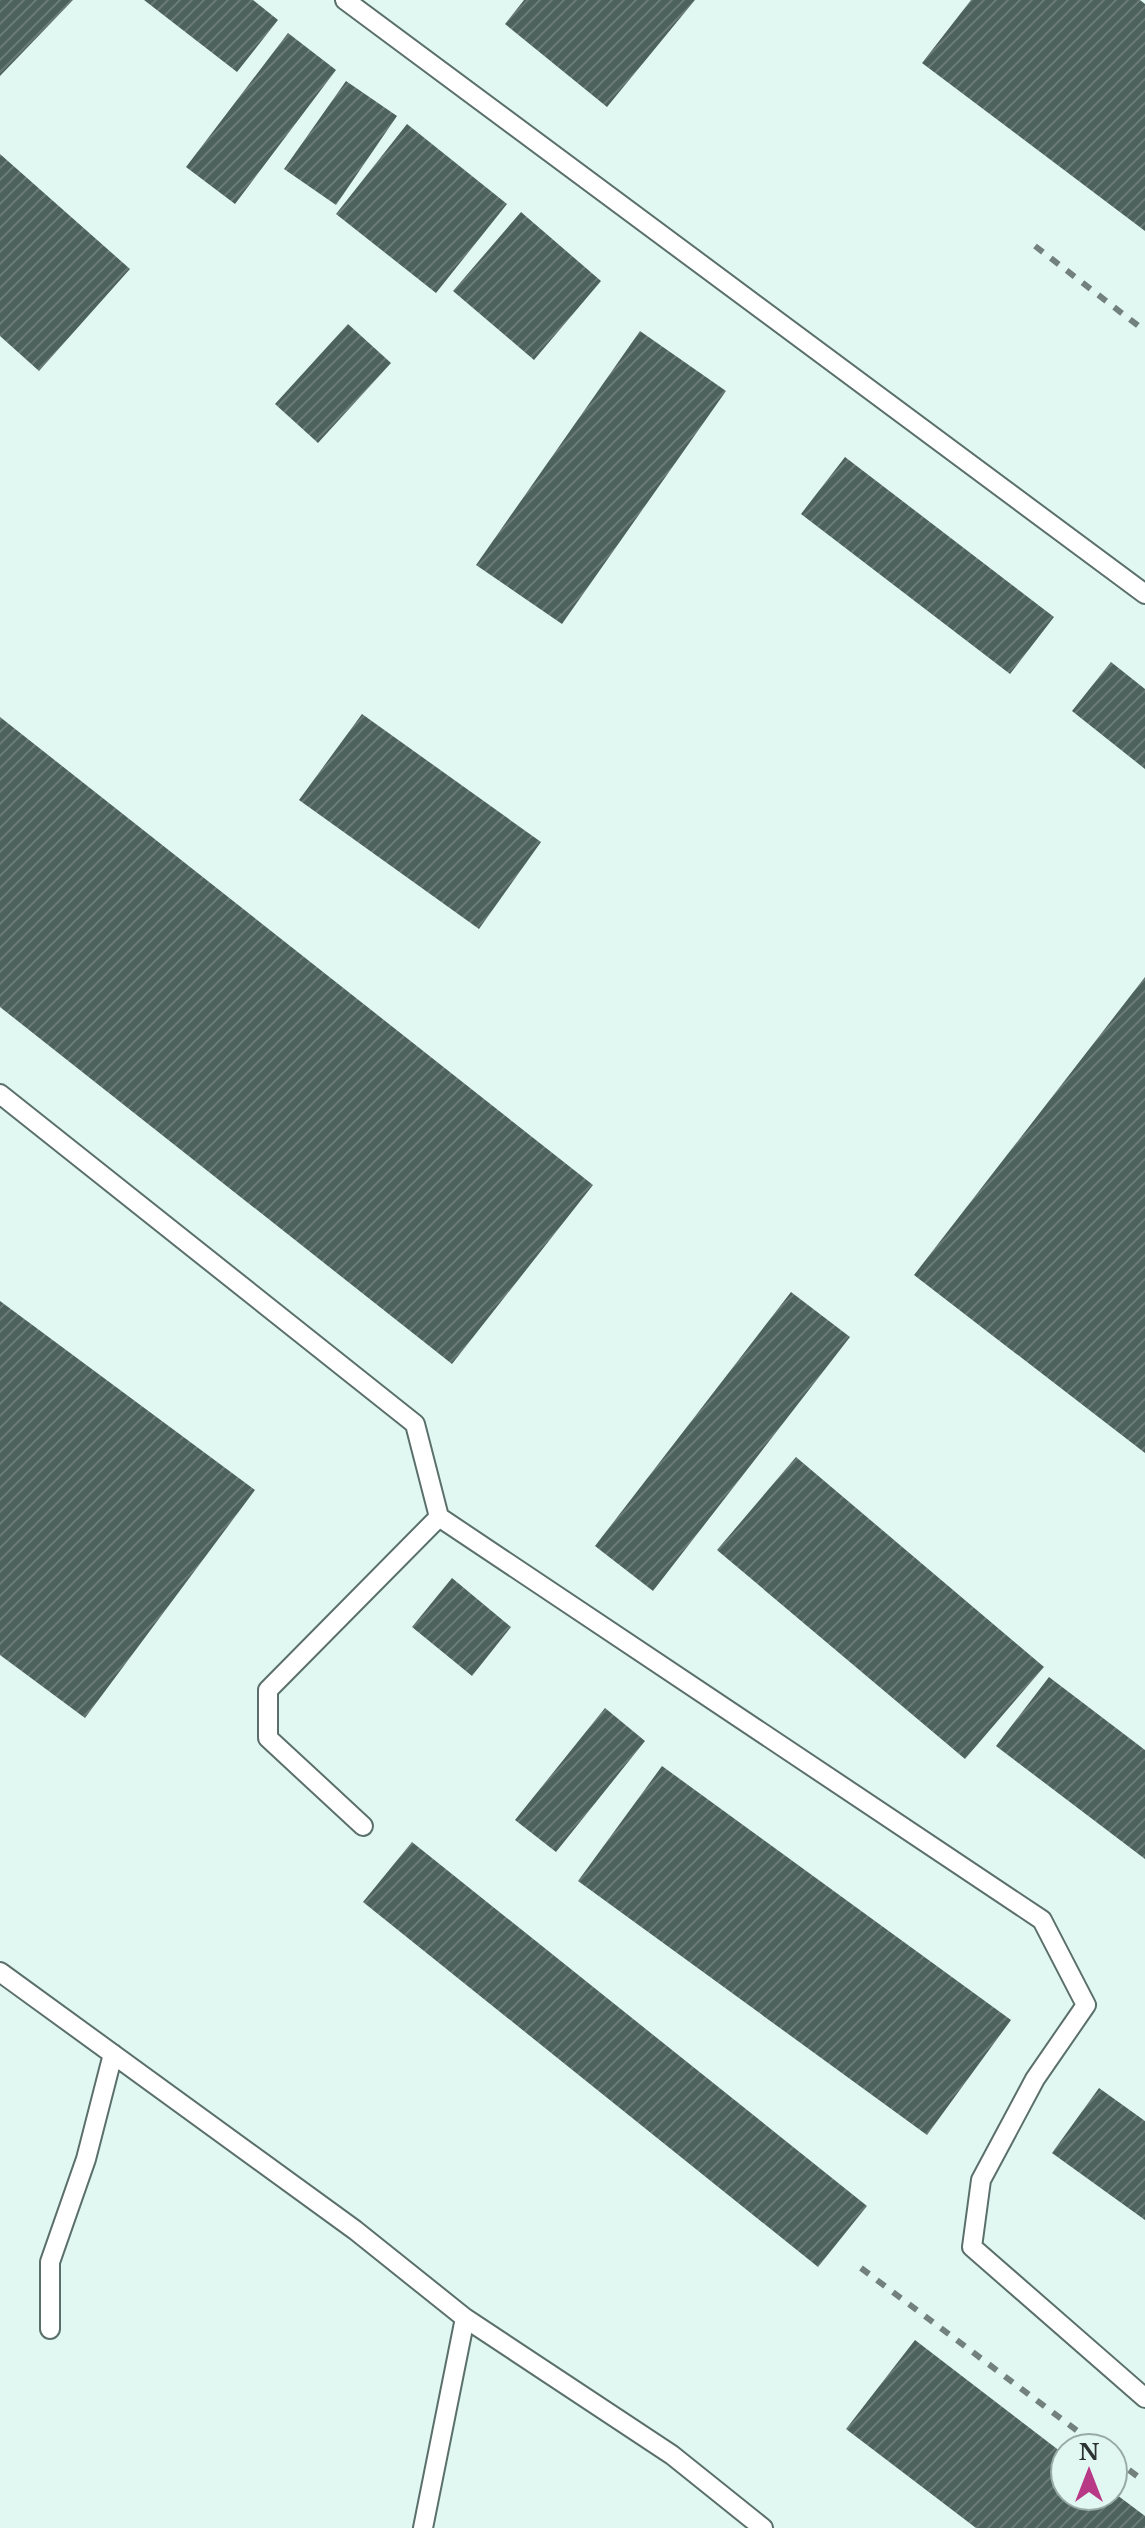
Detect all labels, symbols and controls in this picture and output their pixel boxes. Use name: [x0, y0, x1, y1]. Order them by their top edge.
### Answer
north arrow: [1049, 2432, 1129, 2512]
text: N: [1079, 2439, 1100, 2466]

